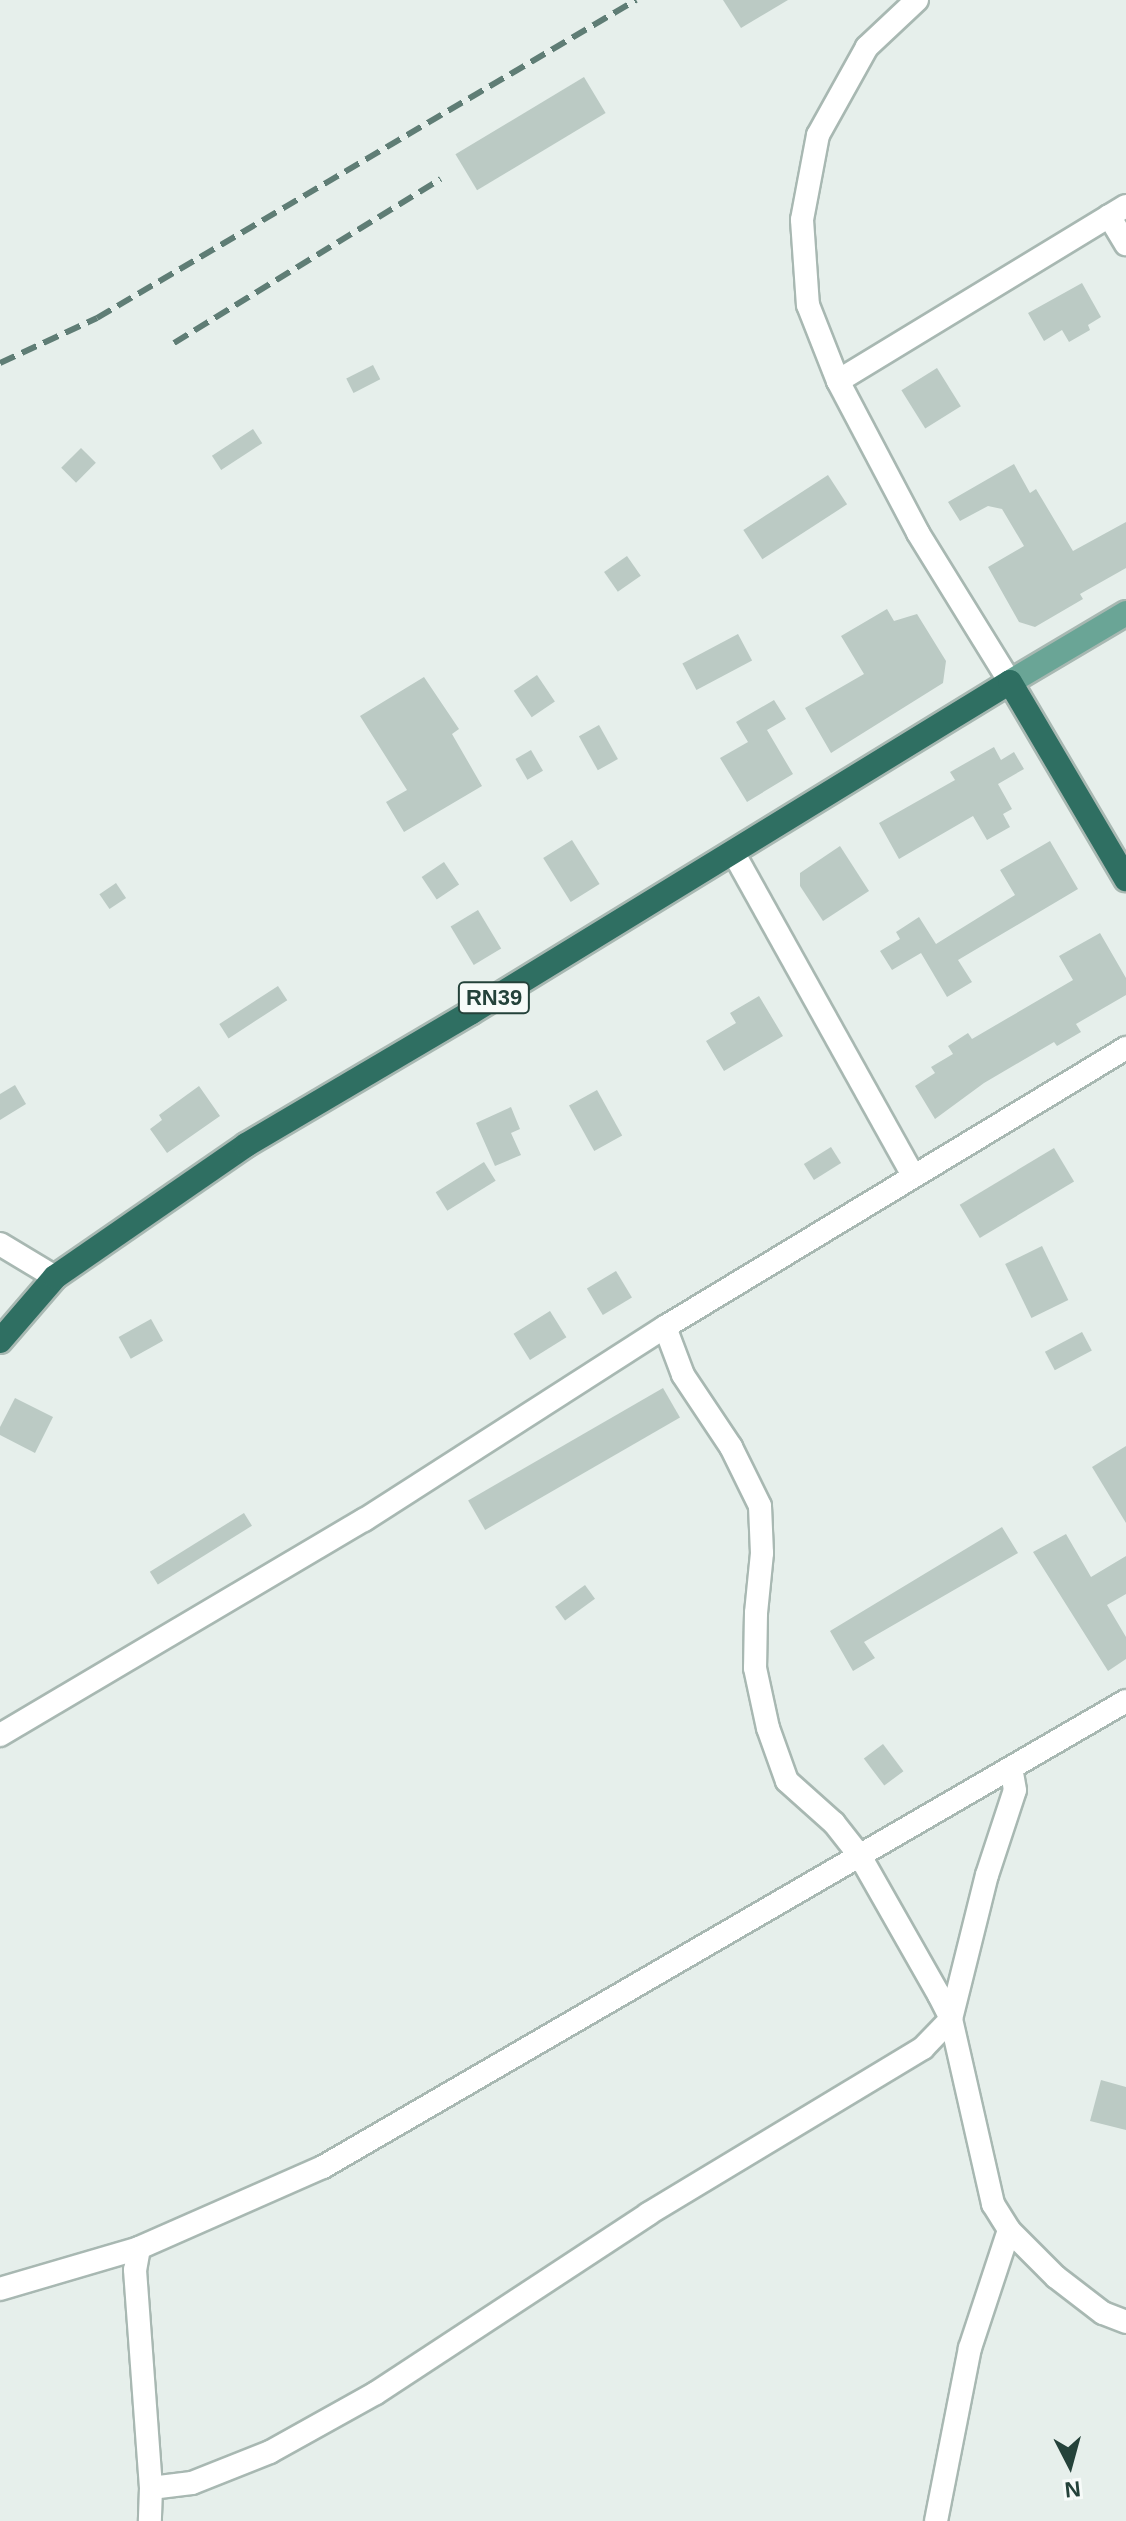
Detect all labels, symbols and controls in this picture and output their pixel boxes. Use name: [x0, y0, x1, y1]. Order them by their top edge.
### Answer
road number: RN39: [456, 980, 532, 1016]
north arrow: [1030, 2425, 1110, 2505]
text: N: [1063, 2476, 1082, 2503]

